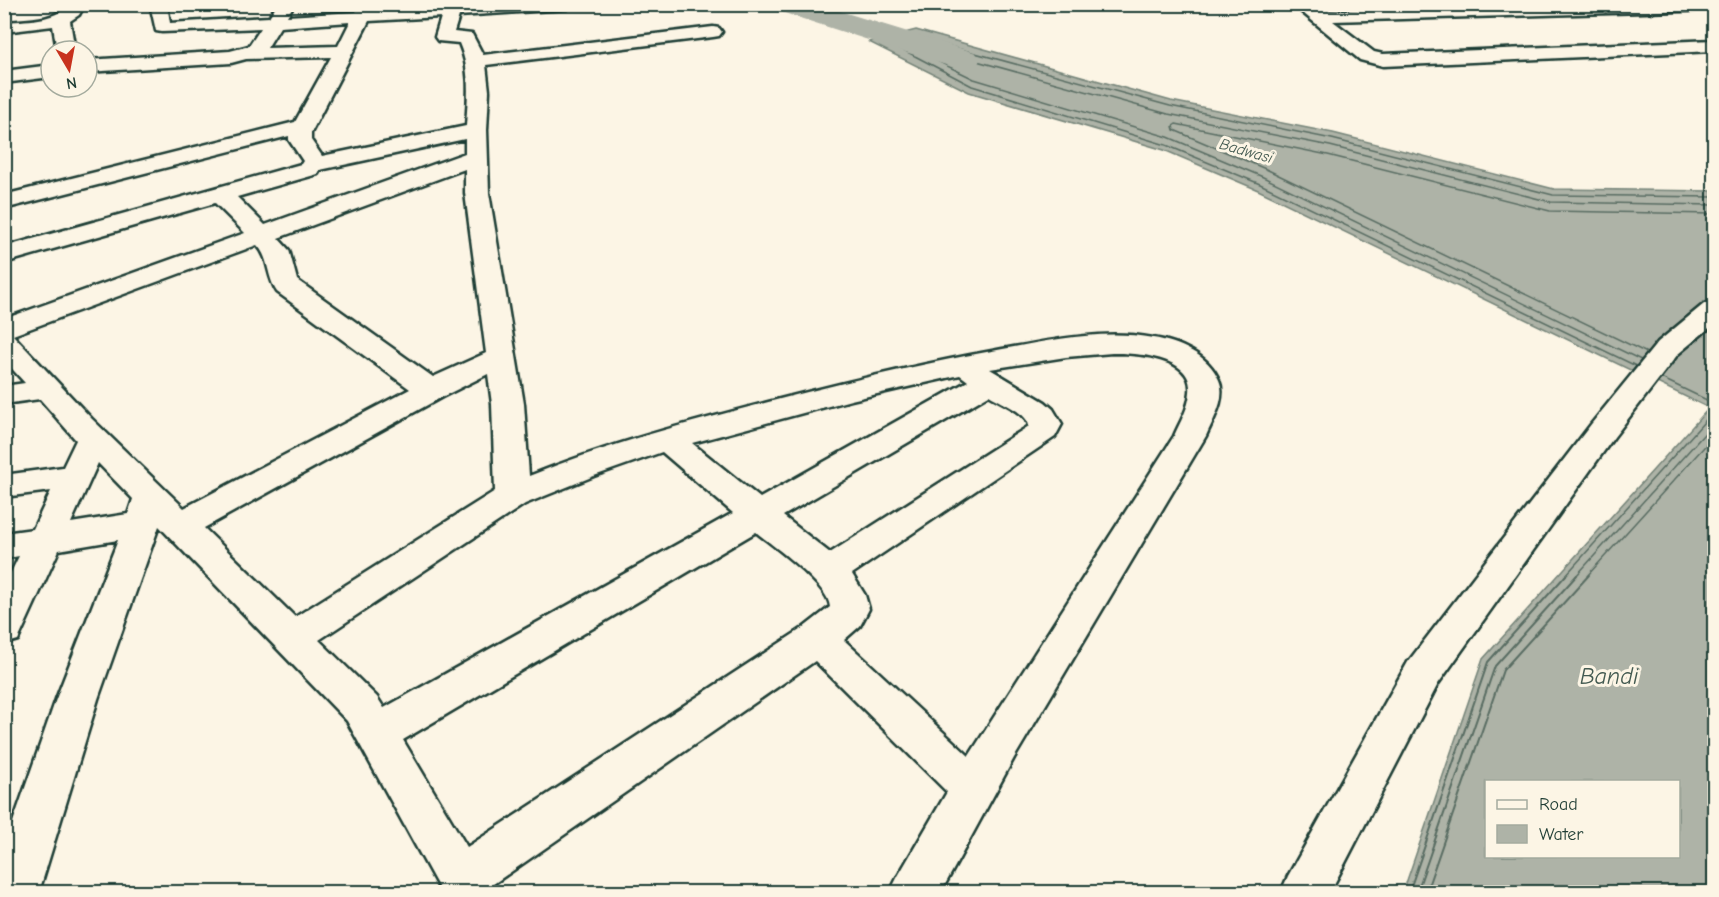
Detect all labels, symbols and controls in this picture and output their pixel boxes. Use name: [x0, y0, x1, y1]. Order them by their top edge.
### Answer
north arrow: [39, 39, 99, 99]
text: N: [65, 73, 78, 93]
water label: Badwasi: [1217, 135, 1275, 167]
water label: Bandi: [1580, 662, 1639, 690]
legend: [1485, 780, 1680, 858]
text: Road: [1539, 794, 1578, 815]
text: Water: [1539, 824, 1584, 845]

